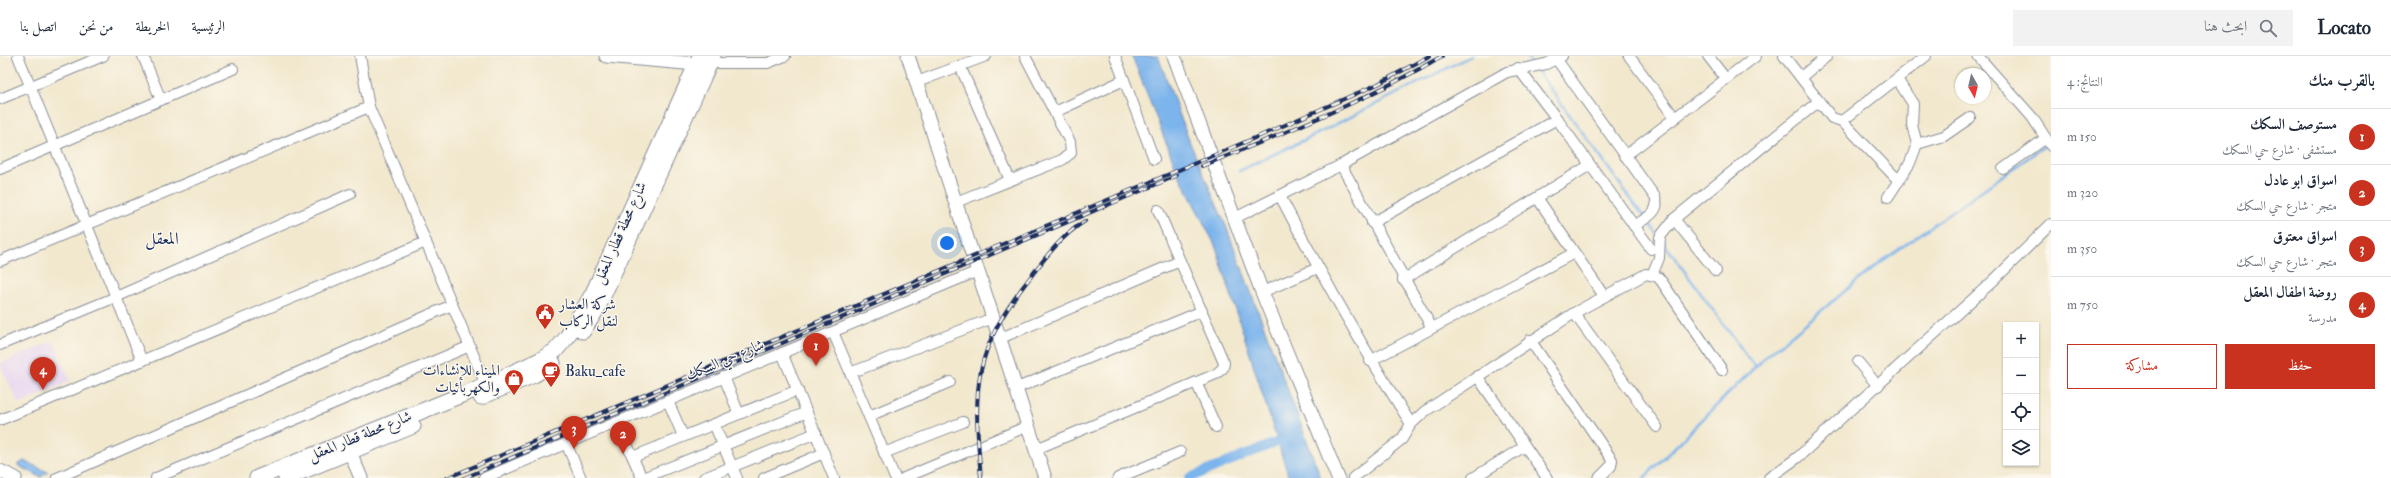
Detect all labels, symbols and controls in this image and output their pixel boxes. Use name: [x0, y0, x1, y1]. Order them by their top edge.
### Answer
search box: [2013, 10, 2293, 46]
text: Locato: [2317, 16, 2371, 40]
text: ابحث هنا: [2204, 17, 2247, 36]
icon: search: [2257, 17, 2279, 39]
text: اتصل بنا: [20, 18, 57, 35]
text: من نحن: [79, 18, 113, 35]
text: الخريطة: [135, 18, 169, 35]
text: الرئيسية: [191, 18, 225, 35]
north arrow: [1955, 68, 1991, 104]
text: بالقرب منك: [2309, 70, 2375, 91]
text: النتائج: 4: [2067, 74, 2103, 90]
text: مستوصف السكك: [2250, 115, 2337, 134]
text: 150 m: [2067, 129, 2097, 145]
text: 1: [2360, 129, 2364, 145]
text: مستشفى · شارع حي السكك: [2222, 142, 2337, 158]
text: اسواق ابو عادل: [2264, 171, 2337, 190]
street label: شارع محطة قطار المعقل: [589, 179, 654, 288]
text: 320 m: [2067, 185, 2098, 201]
text: 2: [2359, 185, 2365, 201]
text: متجر · شارع حي السكك: [2236, 198, 2337, 214]
text: اسواق معتوق: [2273, 227, 2337, 246]
district label: المعقل: [145, 228, 179, 250]
your location: [937, 233, 957, 253]
text: 350 m: [2067, 241, 2097, 257]
text: 3: [2360, 241, 2365, 257]
text: متجر · شارع حي السكك: [2236, 254, 2337, 270]
text: روضة اطفال المعقل: [2243, 283, 2337, 302]
place label: شركة العشار لنقل الركاب: [557, 295, 618, 332]
text: 750 m: [2067, 297, 2098, 313]
text: 4: [2359, 297, 2366, 313]
public building icon: شركة العشار لنقل الركاب: [534, 302, 556, 330]
text: مدرسة: [2308, 310, 2337, 326]
map controls: [2003, 322, 2039, 466]
button: +: [2003, 322, 2039, 358]
pin: 1: [803, 333, 829, 366]
street label: شارع حي السكك: [683, 335, 768, 388]
button: مشاركة: [2067, 344, 2217, 389]
button: حفظ: [2225, 344, 2375, 389]
pin: 4: [30, 357, 56, 390]
button: −: [2003, 358, 2039, 394]
cafe icon: Baku_cafe: [540, 360, 562, 388]
place label: الميناء للإنشاءات والكهربائيات: [422, 361, 500, 397]
place label: Baku_cafe: [565, 362, 625, 381]
shop icon: الميناء للإنشاءات والكهربائيات: [503, 368, 525, 396]
button: locate: [2003, 394, 2039, 430]
street label: شارع محطة قطار المعقل: [305, 407, 416, 468]
pin: 3: [561, 416, 587, 449]
pin: 2: [610, 421, 636, 454]
button: layers: [2003, 430, 2039, 466]

